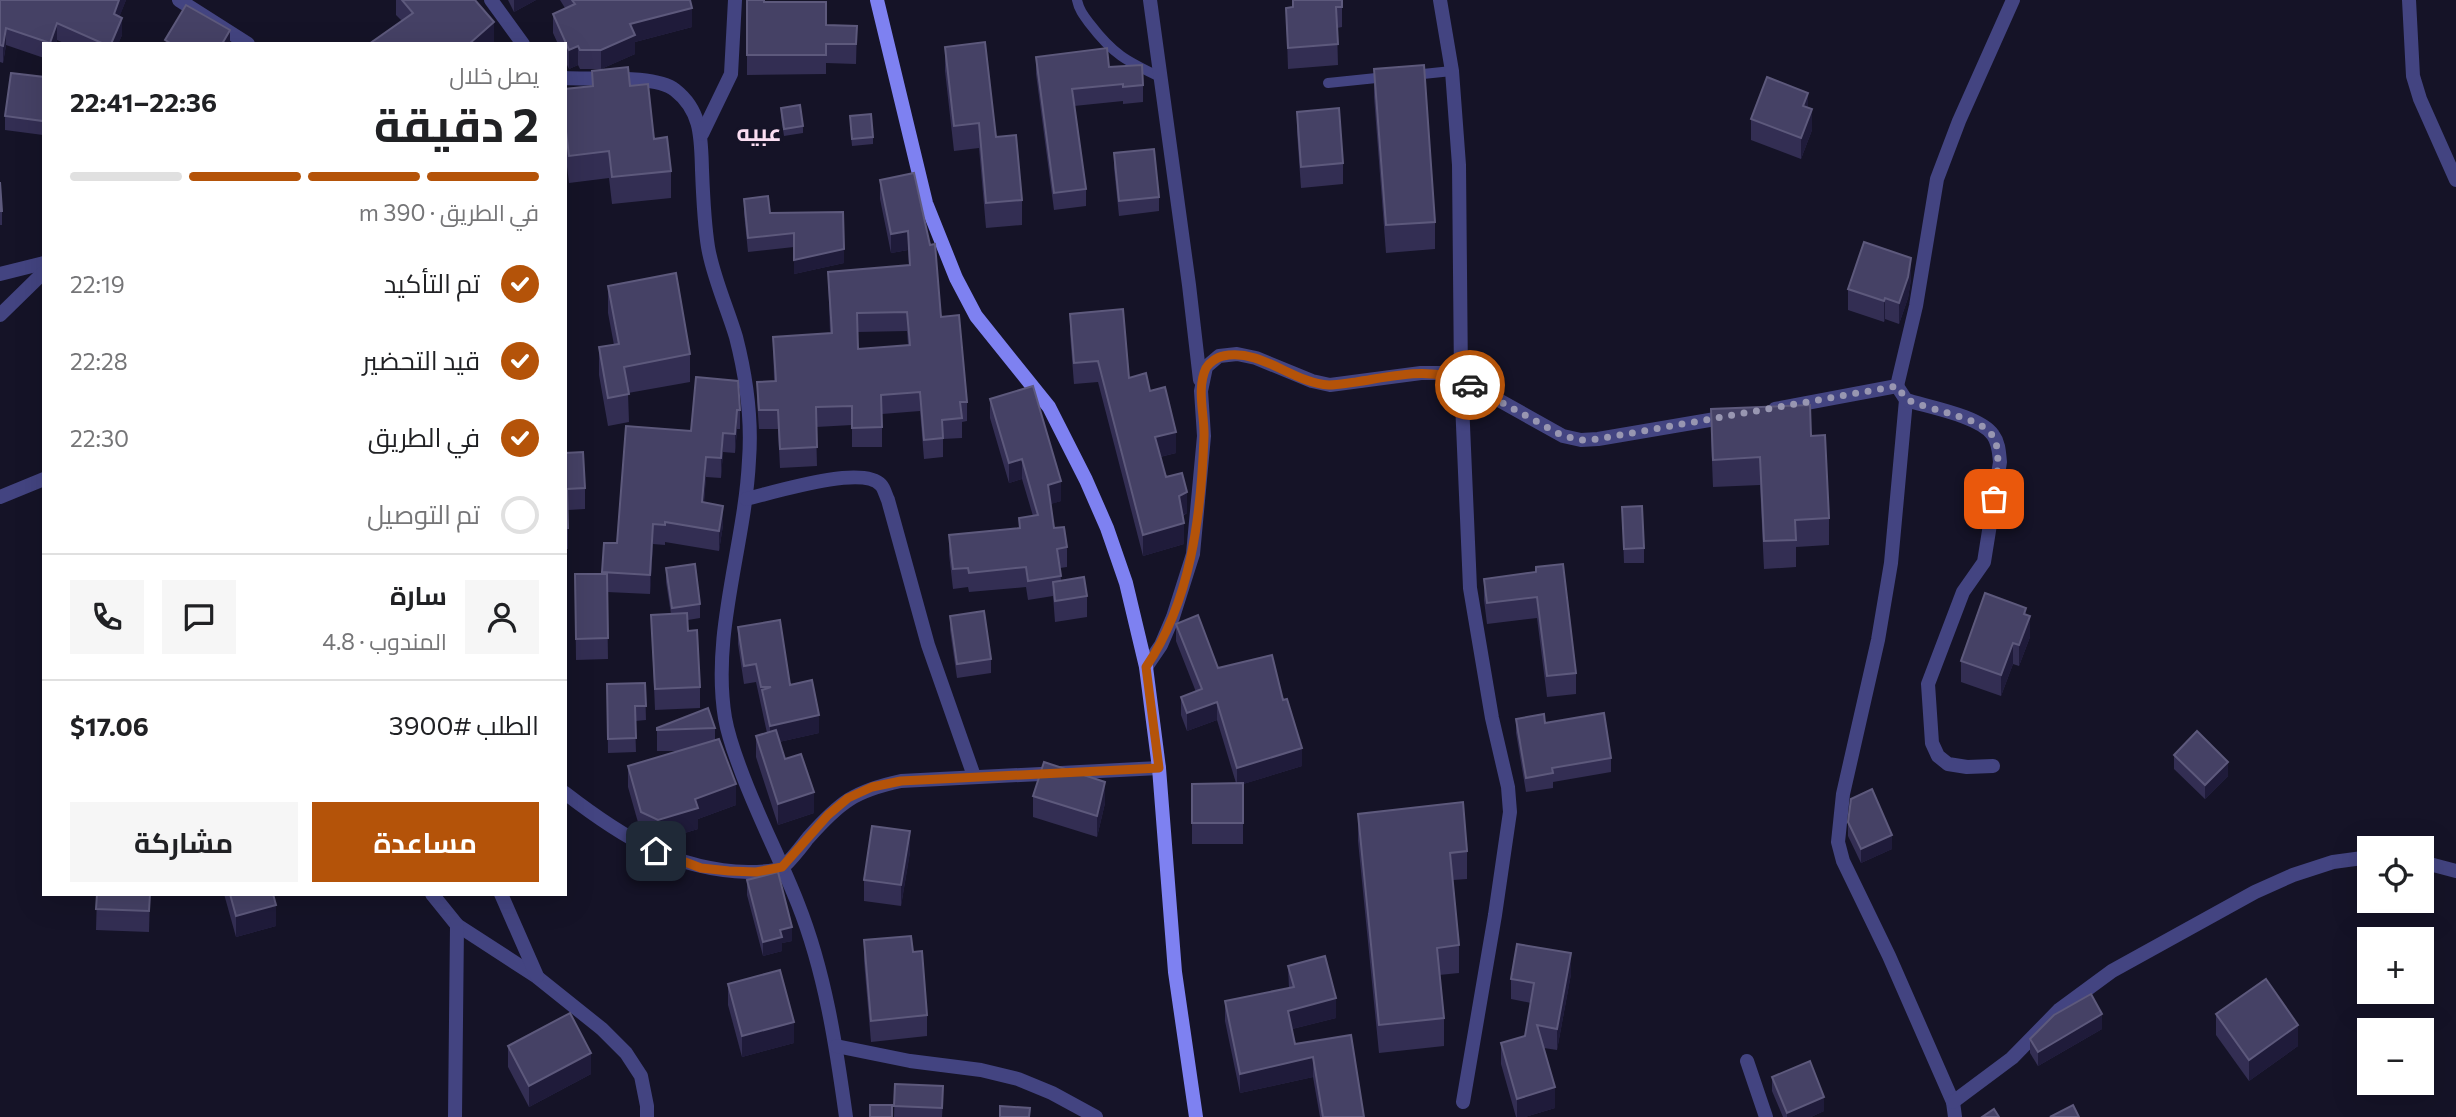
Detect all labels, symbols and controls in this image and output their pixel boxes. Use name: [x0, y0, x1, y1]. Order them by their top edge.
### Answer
text: يصل خلال: [449, 61, 539, 89]
text: 22:36–22:41: [70, 86, 217, 117]
text: 2 دقيقة: [374, 95, 539, 151]
district label: عبيه: [736, 118, 782, 146]
text: في الطريق · 390 m: [359, 198, 539, 226]
icon: check: [501, 265, 539, 303]
text: تم التأكيد: [384, 267, 480, 298]
text: 22:19: [70, 270, 125, 298]
icon: check: [501, 342, 539, 380]
text: قيد التحضير: [363, 344, 480, 375]
text: 22:28: [70, 347, 128, 375]
courier: [1435, 350, 1505, 420]
icon: car: [1451, 366, 1489, 404]
icon: check: [501, 419, 539, 457]
text: في الطريق: [368, 421, 480, 452]
text: 22:30: [70, 424, 129, 452]
pin: [1964, 469, 2024, 529]
icon: bag: [1975, 480, 2013, 518]
text: تم التوصيل: [367, 498, 480, 529]
text: سارة: [390, 579, 447, 610]
button: phone: [70, 580, 144, 654]
button: chat: [162, 580, 236, 654]
button: person: [465, 580, 539, 654]
text: المندوب · 4.8: [322, 627, 447, 655]
text: الطلب #3900: [389, 709, 539, 740]
text: $17.06: [70, 710, 149, 741]
button: مشاركة: [70, 802, 298, 882]
button: مساعدة: [312, 802, 539, 882]
pin: [626, 821, 686, 881]
icon: home: [637, 832, 675, 870]
map controls: [2357, 836, 2434, 1095]
button: locate: [2357, 836, 2434, 913]
button: +: [2357, 927, 2434, 1004]
button: −: [2357, 1018, 2434, 1095]

